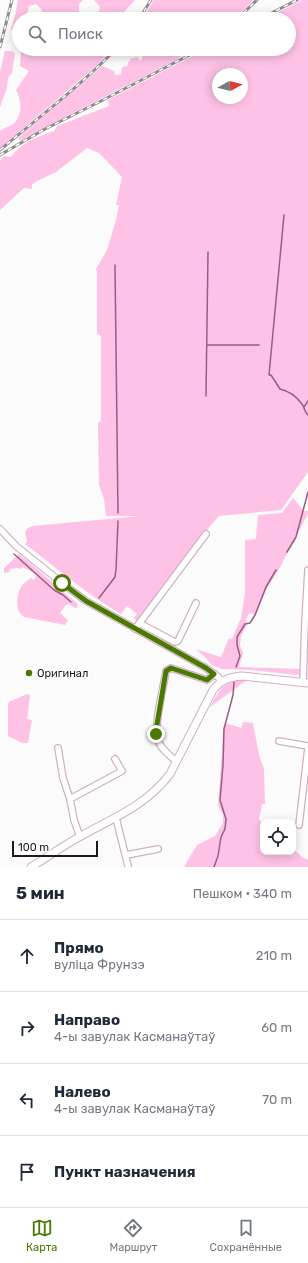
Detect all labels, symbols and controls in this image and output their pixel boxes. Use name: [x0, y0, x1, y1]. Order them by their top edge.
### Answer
search box: [12, 12, 296, 56]
icon: search: [26, 23, 48, 45]
text: Поиск: [58, 25, 103, 43]
north arrow: [212, 68, 248, 104]
route start: [53, 574, 71, 592]
place label: Оригинал: [37, 667, 88, 680]
marker: Оригинал: [24, 668, 34, 678]
route end: [147, 725, 165, 743]
map controls: [260, 819, 296, 855]
button: locate: [260, 819, 296, 855]
scale bar: [12, 839, 98, 858]
text: 100 m: [18, 841, 49, 854]
text: 5 мин: [16, 883, 65, 903]
text: Пешком · 340 m: [193, 886, 292, 901]
text: Прямо: [54, 939, 104, 957]
icon: ahead: [16, 945, 38, 967]
text: 210 m: [256, 948, 292, 963]
text: вуліца Фрунзэ: [54, 957, 145, 972]
text: Направо: [54, 1011, 120, 1029]
icon: right: [16, 1017, 38, 1039]
text: 60 m: [261, 1020, 292, 1035]
text: 4-ы завулак Касманаўтаў: [54, 1029, 215, 1044]
text: Налево: [54, 1083, 111, 1101]
icon: left: [16, 1089, 38, 1111]
text: 70 m: [262, 1092, 292, 1107]
text: 4-ы завулак Касманаўтаў: [54, 1101, 215, 1116]
icon: arrive: [16, 1161, 38, 1183]
text: Пункт назначения: [54, 1163, 196, 1181]
tab: Карта: [26, 1217, 57, 1254]
tab: Маршрут: [109, 1217, 158, 1254]
tab: Сохранённые: [210, 1217, 282, 1254]

